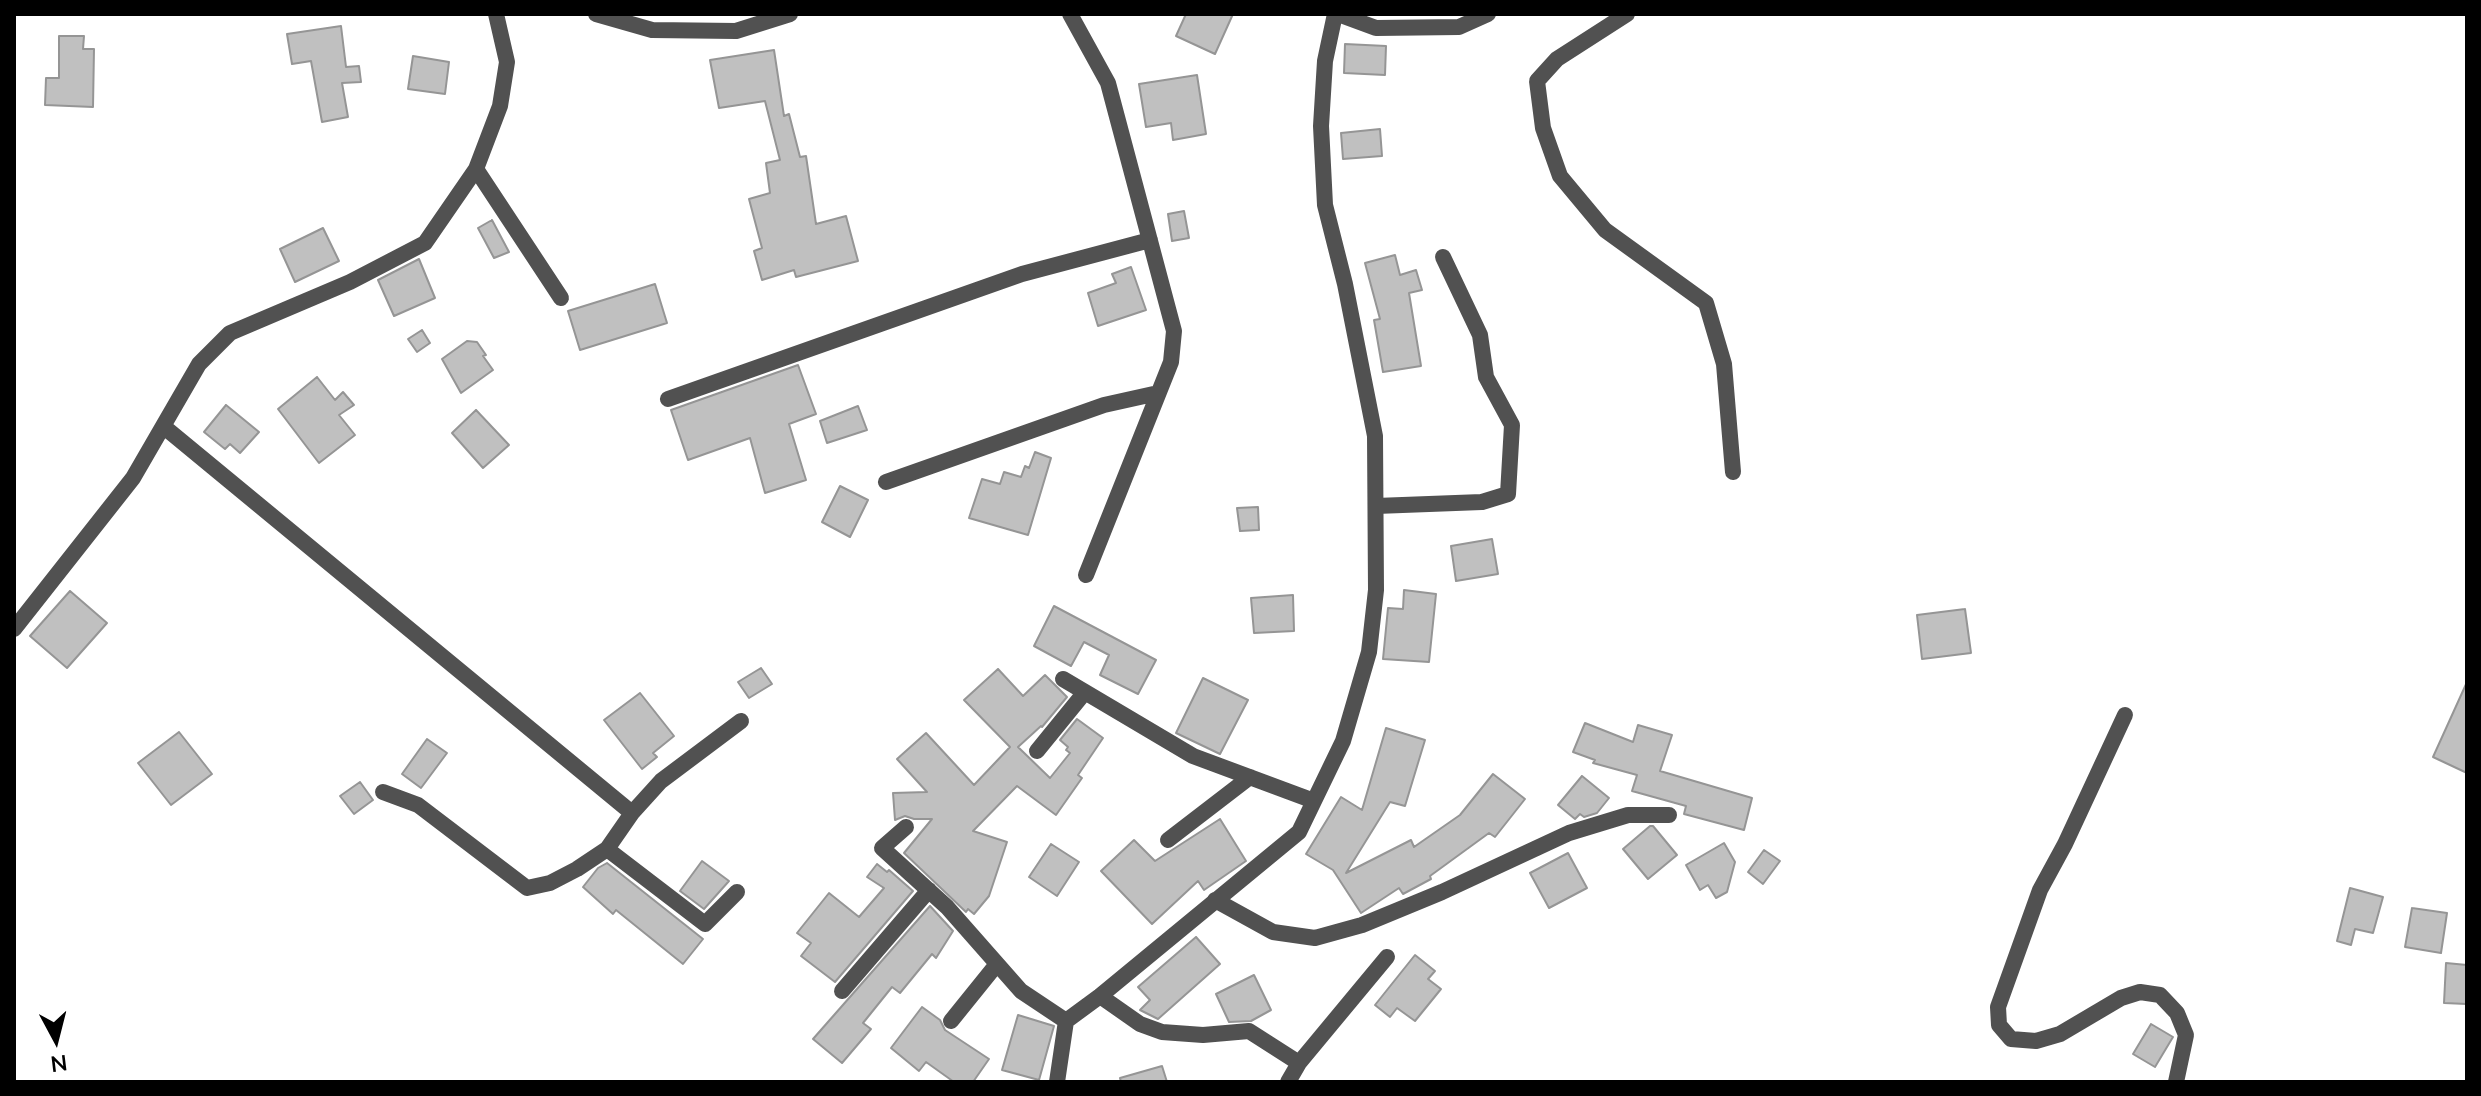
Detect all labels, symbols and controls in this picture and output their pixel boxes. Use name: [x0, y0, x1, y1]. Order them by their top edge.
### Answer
north arrow: [16, 1000, 96, 1080]
text: N: [49, 1049, 69, 1079]

